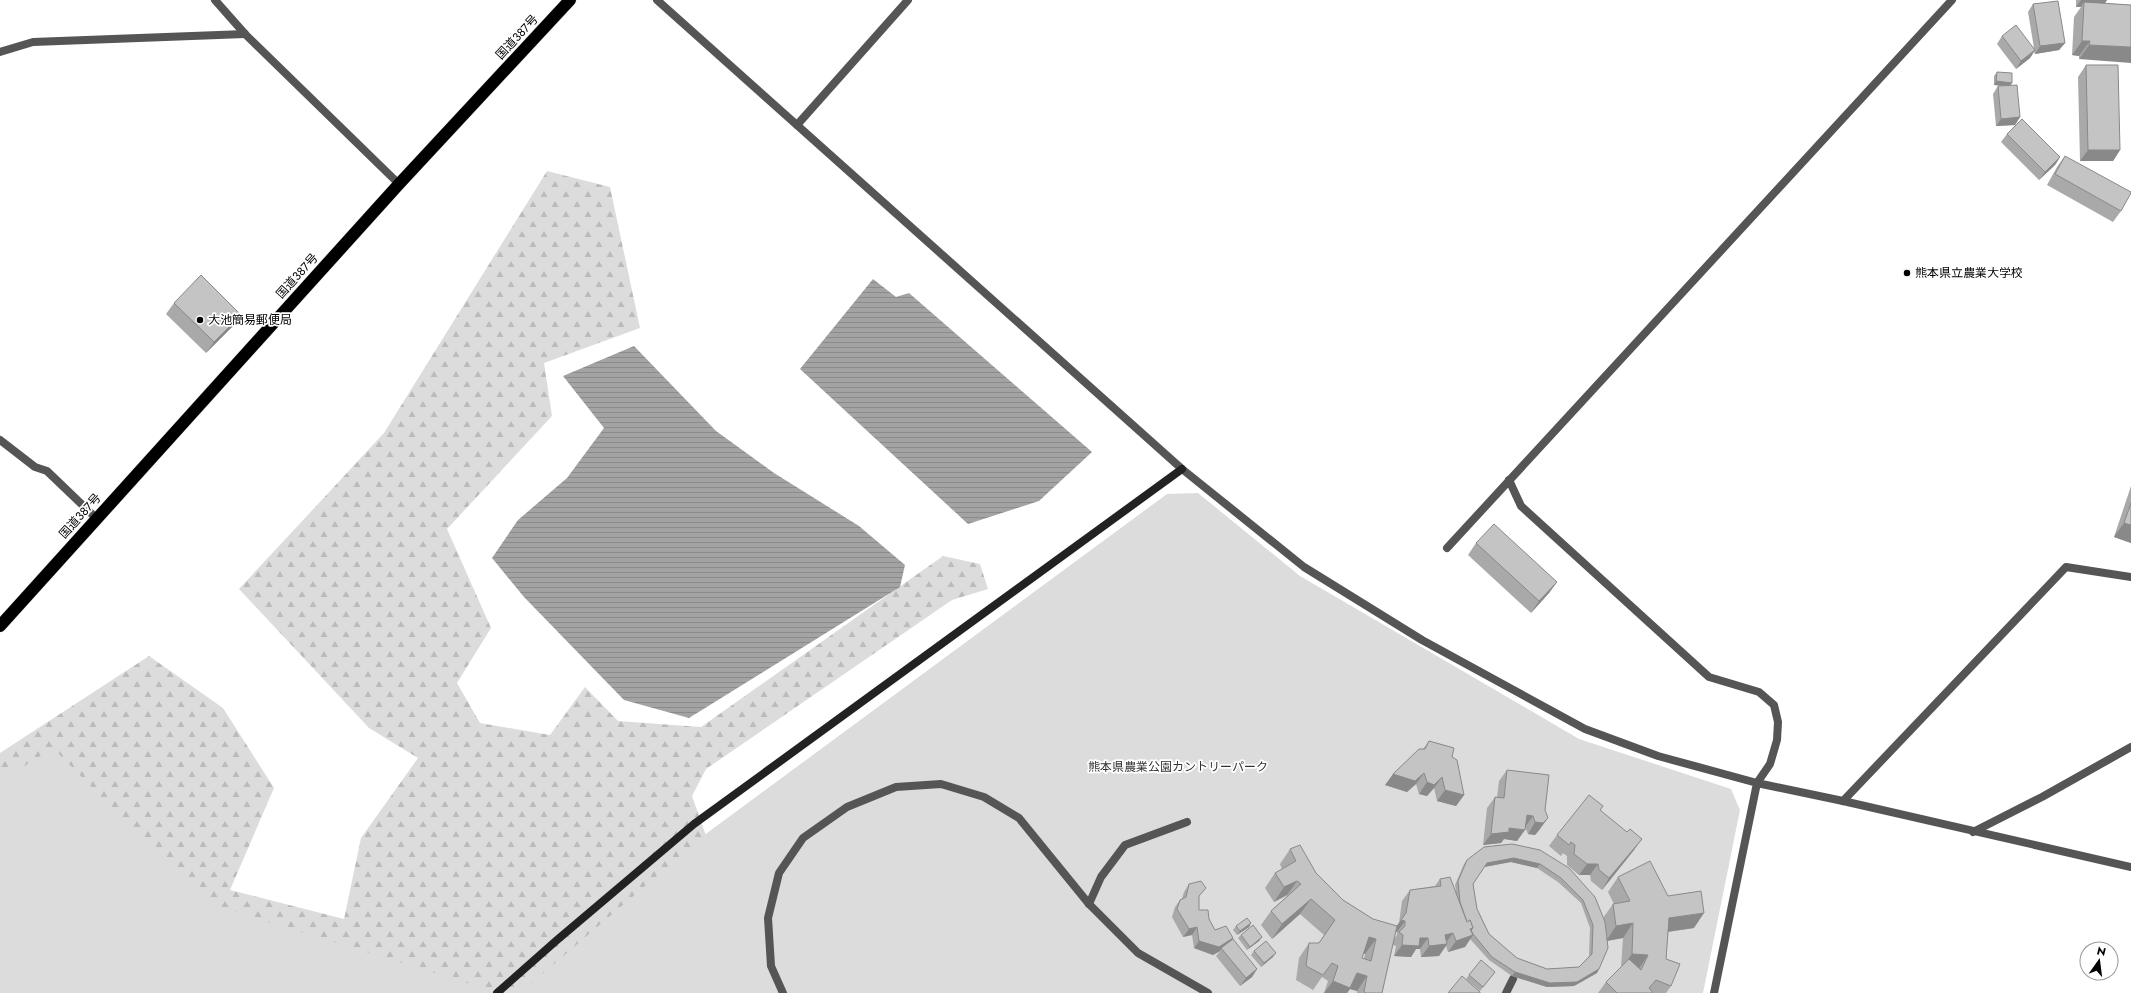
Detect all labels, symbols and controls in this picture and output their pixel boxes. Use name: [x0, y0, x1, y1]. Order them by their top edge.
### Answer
street label: 国道387号: [492, 11, 542, 63]
street label: 国道387号: [272, 249, 322, 303]
place label: 熊本県立農業大学校: [1915, 264, 2023, 282]
marker: 熊本県立農業大学校: [1902, 268, 1912, 278]
place label: 大池簡易郵便局: [208, 311, 292, 329]
marker: 大池簡易郵便局: [195, 315, 205, 325]
street label: 国道387号: [55, 489, 105, 543]
park label: 熊本県農業公園カントリーパーク: [1088, 758, 1268, 776]
north arrow: [2079, 941, 2119, 981]
text: N: [2095, 942, 2108, 960]

